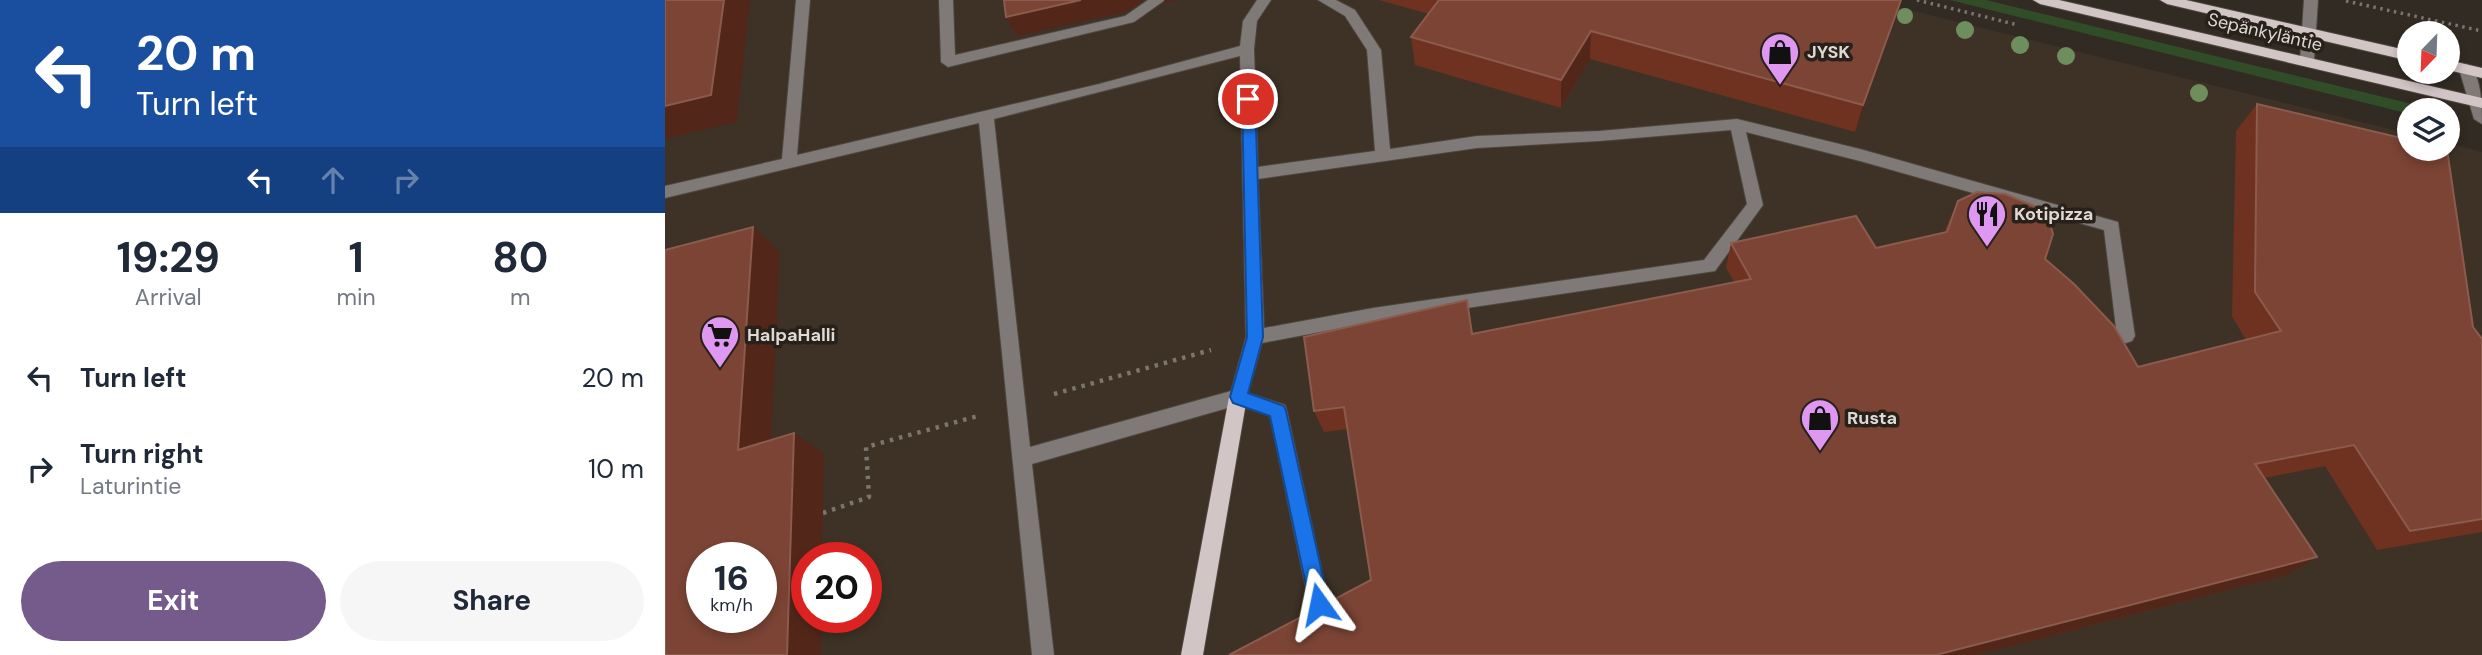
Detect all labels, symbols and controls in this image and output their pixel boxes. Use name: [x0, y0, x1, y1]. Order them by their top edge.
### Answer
street label: Sepänkyläntie: [2205, 7, 2325, 57]
text: 20 m: [136, 21, 256, 85]
north arrow: [2397, 21, 2461, 84]
map controls: [2397, 21, 2460, 161]
icon: left: [21, 28, 112, 119]
shop icon: JYSK: [1759, 31, 1801, 86]
place label: JYSK: [1807, 40, 1850, 64]
pin: [1218, 69, 1278, 129]
icon: arrive: [1229, 80, 1267, 118]
text: Turn left: [136, 83, 258, 125]
button: layers: [2397, 98, 2460, 161]
icon: left: [241, 161, 279, 199]
icon: ahead: [314, 161, 352, 199]
icon: right: [387, 161, 425, 199]
restaurant icon: Kotipizza: [1966, 193, 2008, 248]
place label: Kotipizza: [2014, 202, 2093, 226]
text: 19:29: [117, 230, 220, 285]
text: 1: [348, 230, 364, 285]
text: 80: [492, 230, 548, 285]
text: Arrival: [135, 282, 202, 312]
text: min: [336, 282, 376, 312]
text: m: [510, 282, 531, 312]
supermarket icon: HalpaHalli: [699, 314, 741, 369]
place label: HalpaHalli: [747, 323, 836, 347]
icon: left: [21, 359, 59, 397]
text: Turn left: [80, 361, 187, 395]
text: 20 m: [581, 361, 644, 395]
shop icon: Rusta: [1799, 397, 1841, 452]
place label: Rusta: [1847, 406, 1897, 430]
text: Turn right: [80, 437, 204, 471]
icon: right: [21, 450, 59, 488]
text: 10 m: [588, 452, 644, 486]
text: Laturintie: [80, 471, 181, 501]
speed limit sign: 20: [791, 542, 882, 633]
text: 16: [714, 555, 749, 601]
button: Exit: [21, 561, 326, 641]
button: Share: [340, 561, 644, 641]
position arrow: [1282, 567, 1356, 641]
text: km/h: [710, 593, 753, 617]

